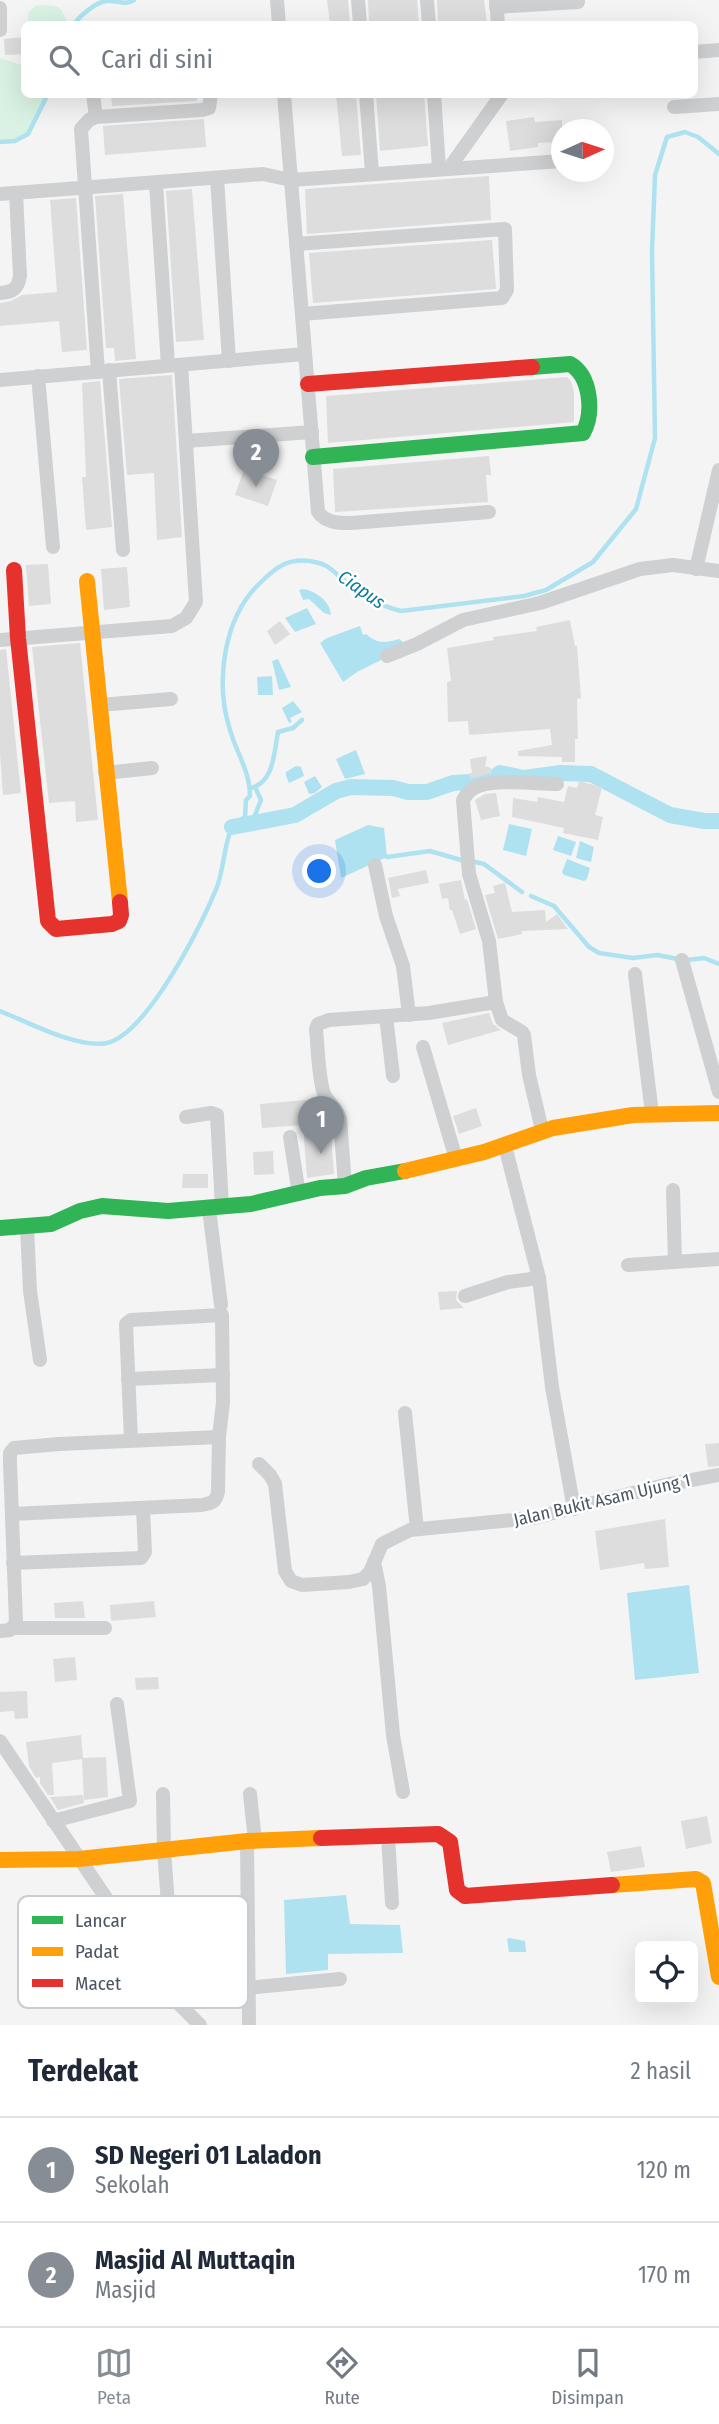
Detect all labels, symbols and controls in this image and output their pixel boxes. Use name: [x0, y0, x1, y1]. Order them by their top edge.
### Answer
search box: [21, 21, 698, 98]
icon: search: [45, 41, 83, 79]
text: Cari di sini: [101, 44, 213, 75]
north arrow: [551, 119, 614, 182]
pin: 2: [233, 429, 279, 487]
water label: Ciapus: [334, 565, 390, 614]
your location: [302, 854, 336, 888]
pin: 1: [298, 1096, 344, 1154]
street label: Jalan Bukit Asam Ujung 1: [511, 1469, 693, 1531]
legend: [18, 1896, 248, 2008]
text: Lancar: [75, 1909, 127, 1932]
text: Padat: [75, 1940, 120, 1963]
map controls: [635, 1941, 698, 2004]
button: locate: [635, 1941, 698, 2004]
text: Macet: [75, 1972, 122, 1995]
text: Terdekat: [28, 2053, 138, 2089]
text: 2 hasil: [631, 2057, 691, 2085]
text: SD Negeri 01 Laladon: [95, 2140, 322, 2171]
text: 1: [46, 2156, 56, 2184]
text: 120 m: [637, 2156, 691, 2184]
text: Sekolah: [95, 2171, 170, 2199]
text: Masjid Al Muttaqin: [95, 2245, 295, 2276]
text: 2: [46, 2261, 56, 2289]
text: 170 m: [638, 2261, 691, 2289]
text: Masjid: [95, 2276, 156, 2304]
tab: Peta: [95, 2344, 133, 2409]
tab: Rute: [323, 2344, 361, 2409]
tab: Disimpan: [551, 2344, 624, 2409]

